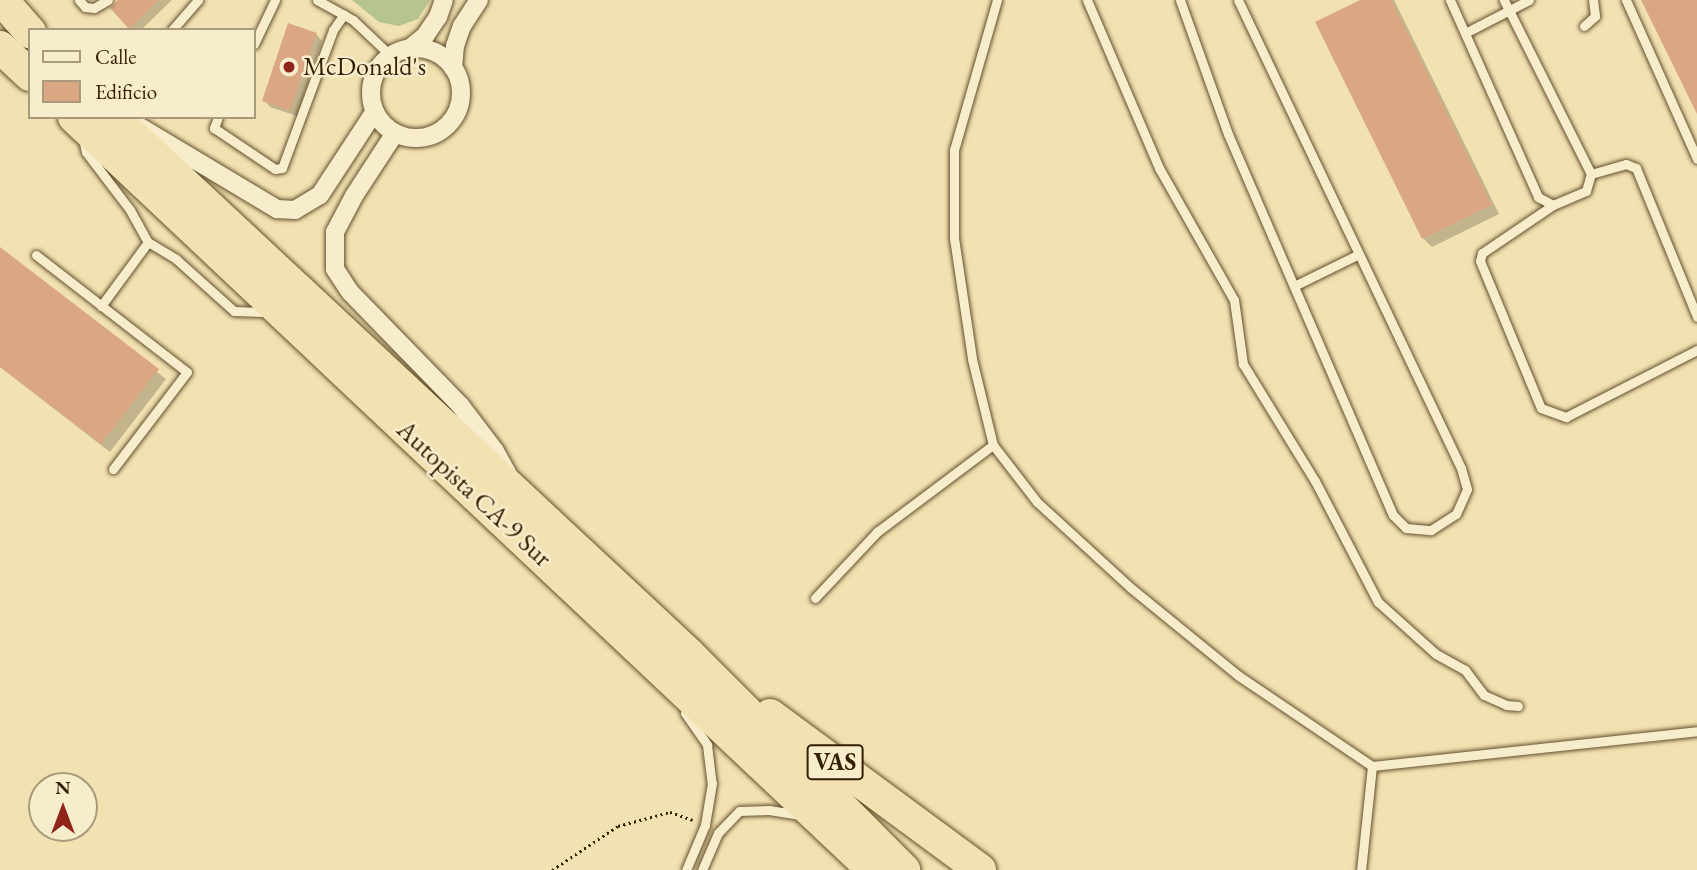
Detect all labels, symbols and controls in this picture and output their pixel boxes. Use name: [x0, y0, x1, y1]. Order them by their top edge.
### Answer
legend: [28, 28, 256, 119]
text: Calle: [95, 43, 137, 70]
place label: McDonald's: [303, 51, 426, 83]
marker: McDonald's: [281, 59, 297, 75]
text: Edificio: [95, 78, 157, 105]
street label: Autopista CA-9 Sur: [390, 414, 558, 574]
road number: VAS: [805, 742, 865, 782]
north arrow: [28, 772, 98, 842]
text: N: [55, 775, 71, 800]

